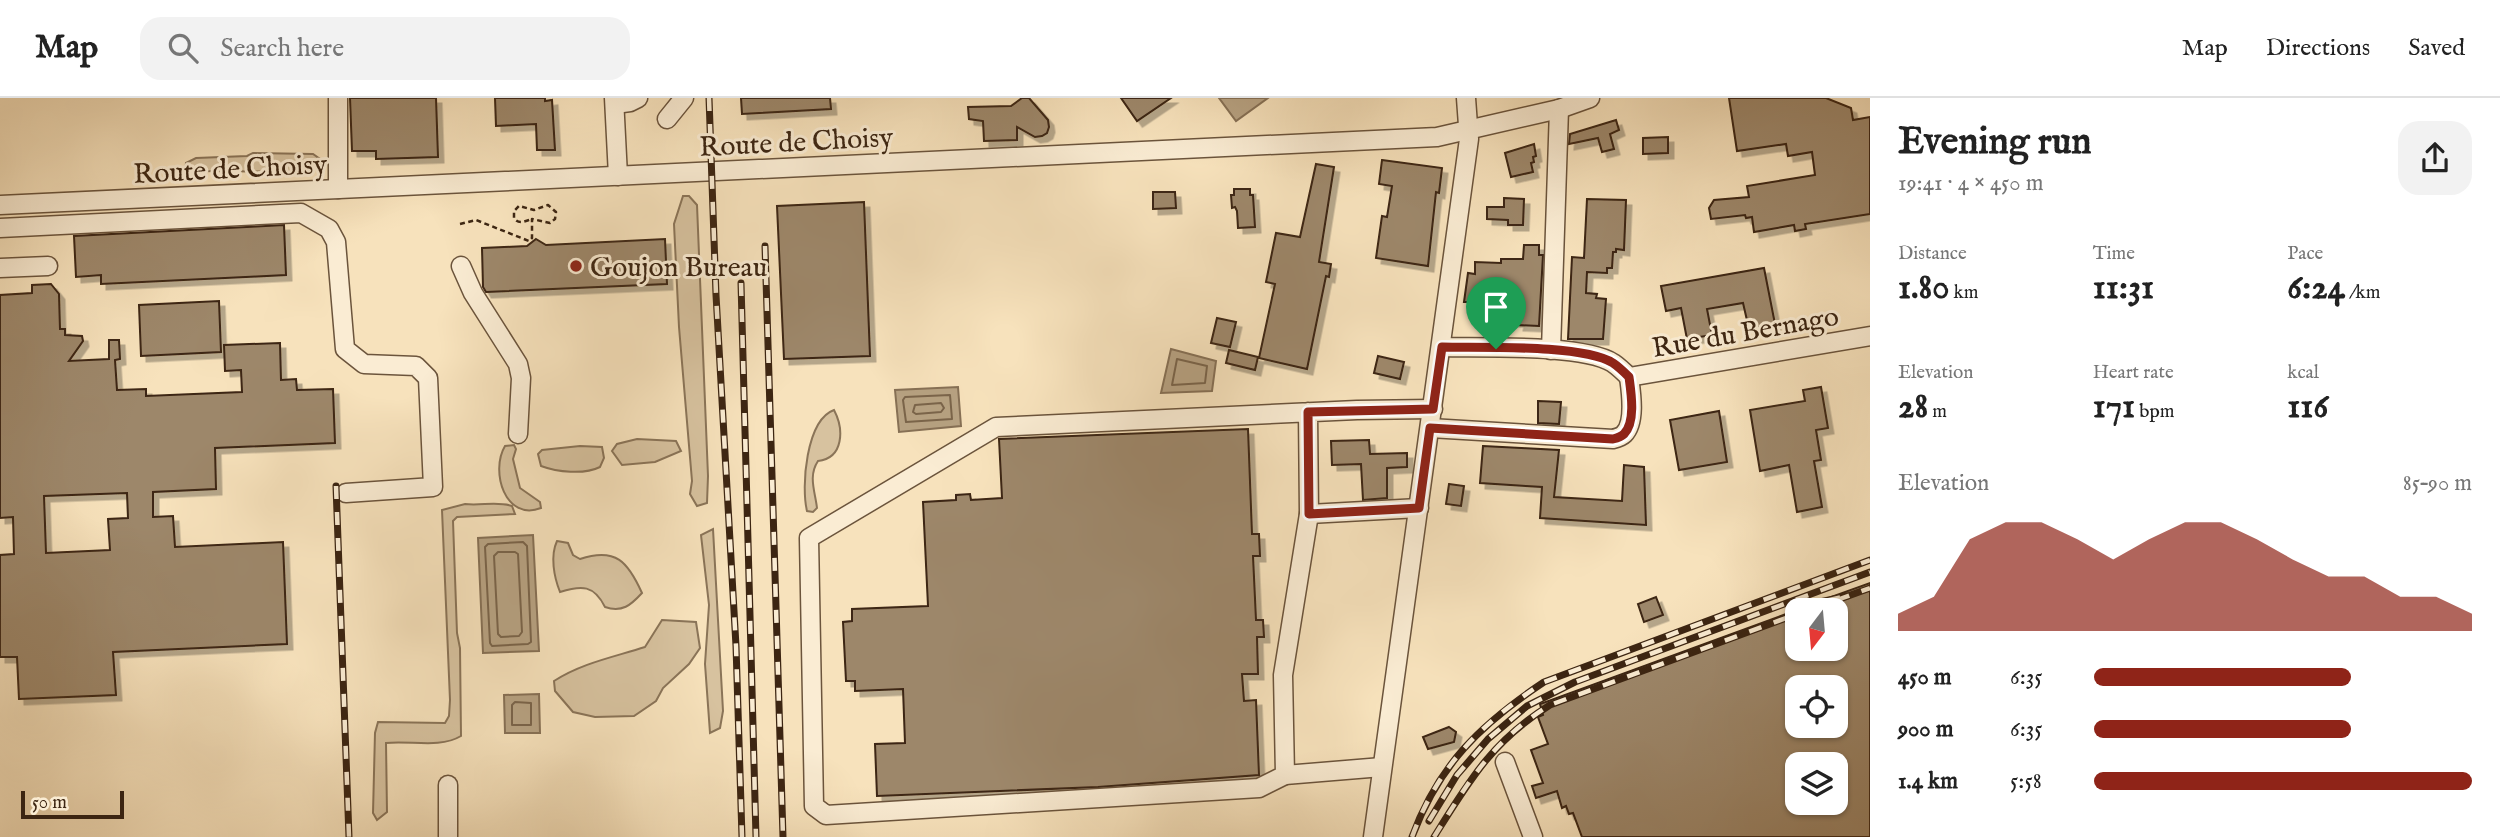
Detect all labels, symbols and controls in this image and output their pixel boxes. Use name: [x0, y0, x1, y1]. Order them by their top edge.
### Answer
search box: [140, 17, 630, 80]
text: Map: [35, 27, 98, 69]
icon: search: [164, 29, 202, 67]
text: Search here: [220, 32, 344, 65]
text: Map: [2182, 33, 2228, 64]
text: Directions: [2266, 33, 2370, 64]
text: Saved: [2408, 33, 2465, 64]
text: Evening run: [1898, 119, 2092, 167]
street label: Route de Choisy: [698, 121, 894, 166]
button: share: [2398, 121, 2472, 195]
street label: Route de Choisy: [132, 148, 328, 193]
text: 19:41 · 4 × 450 m: [1898, 169, 2043, 198]
text: Distance: [1898, 242, 1967, 266]
text: Time: [2093, 242, 2135, 266]
text: Pace: [2287, 242, 2323, 266]
place label: Goujon Bureau: [590, 251, 767, 286]
marker: Goujon Bureau: [568, 258, 584, 274]
text: 1.80: [1898, 266, 1949, 311]
text: 11:31: [2093, 266, 2154, 311]
text: 6:24: [2287, 266, 2345, 311]
pin: [1466, 277, 1526, 349]
text: km: [1949, 281, 1978, 305]
text: /km: [2345, 281, 2380, 305]
icon: arrive: [1477, 288, 1515, 326]
street label: Rue du Bernago: [1649, 300, 1842, 367]
text: Elevation: [1898, 361, 1973, 385]
text: Heart rate: [2093, 361, 2174, 385]
text: kcal: [2287, 361, 2319, 385]
text: 28: [1898, 385, 1928, 430]
text: 171: [2093, 385, 2135, 430]
text: 116: [2287, 385, 2328, 430]
text: m: [1928, 400, 1947, 424]
text: bpm: [2135, 400, 2174, 424]
text: Elevation: [1898, 469, 1989, 498]
text: 85–90 m: [2403, 469, 2472, 498]
north arrow: [1785, 598, 1848, 662]
map controls: [1785, 598, 1848, 815]
text: 450 m: [1898, 663, 1952, 692]
text: 6:35: [2010, 663, 2043, 692]
button: locate: [1785, 675, 1848, 738]
text: 900 m: [1898, 715, 1953, 744]
text: 6:35: [2010, 715, 2043, 744]
button: layers: [1785, 752, 1848, 815]
text: 1.4 km: [1898, 767, 1958, 796]
text: 5:58: [2010, 767, 2042, 796]
scale bar: [21, 788, 124, 820]
text: 50 m: [32, 791, 67, 815]

